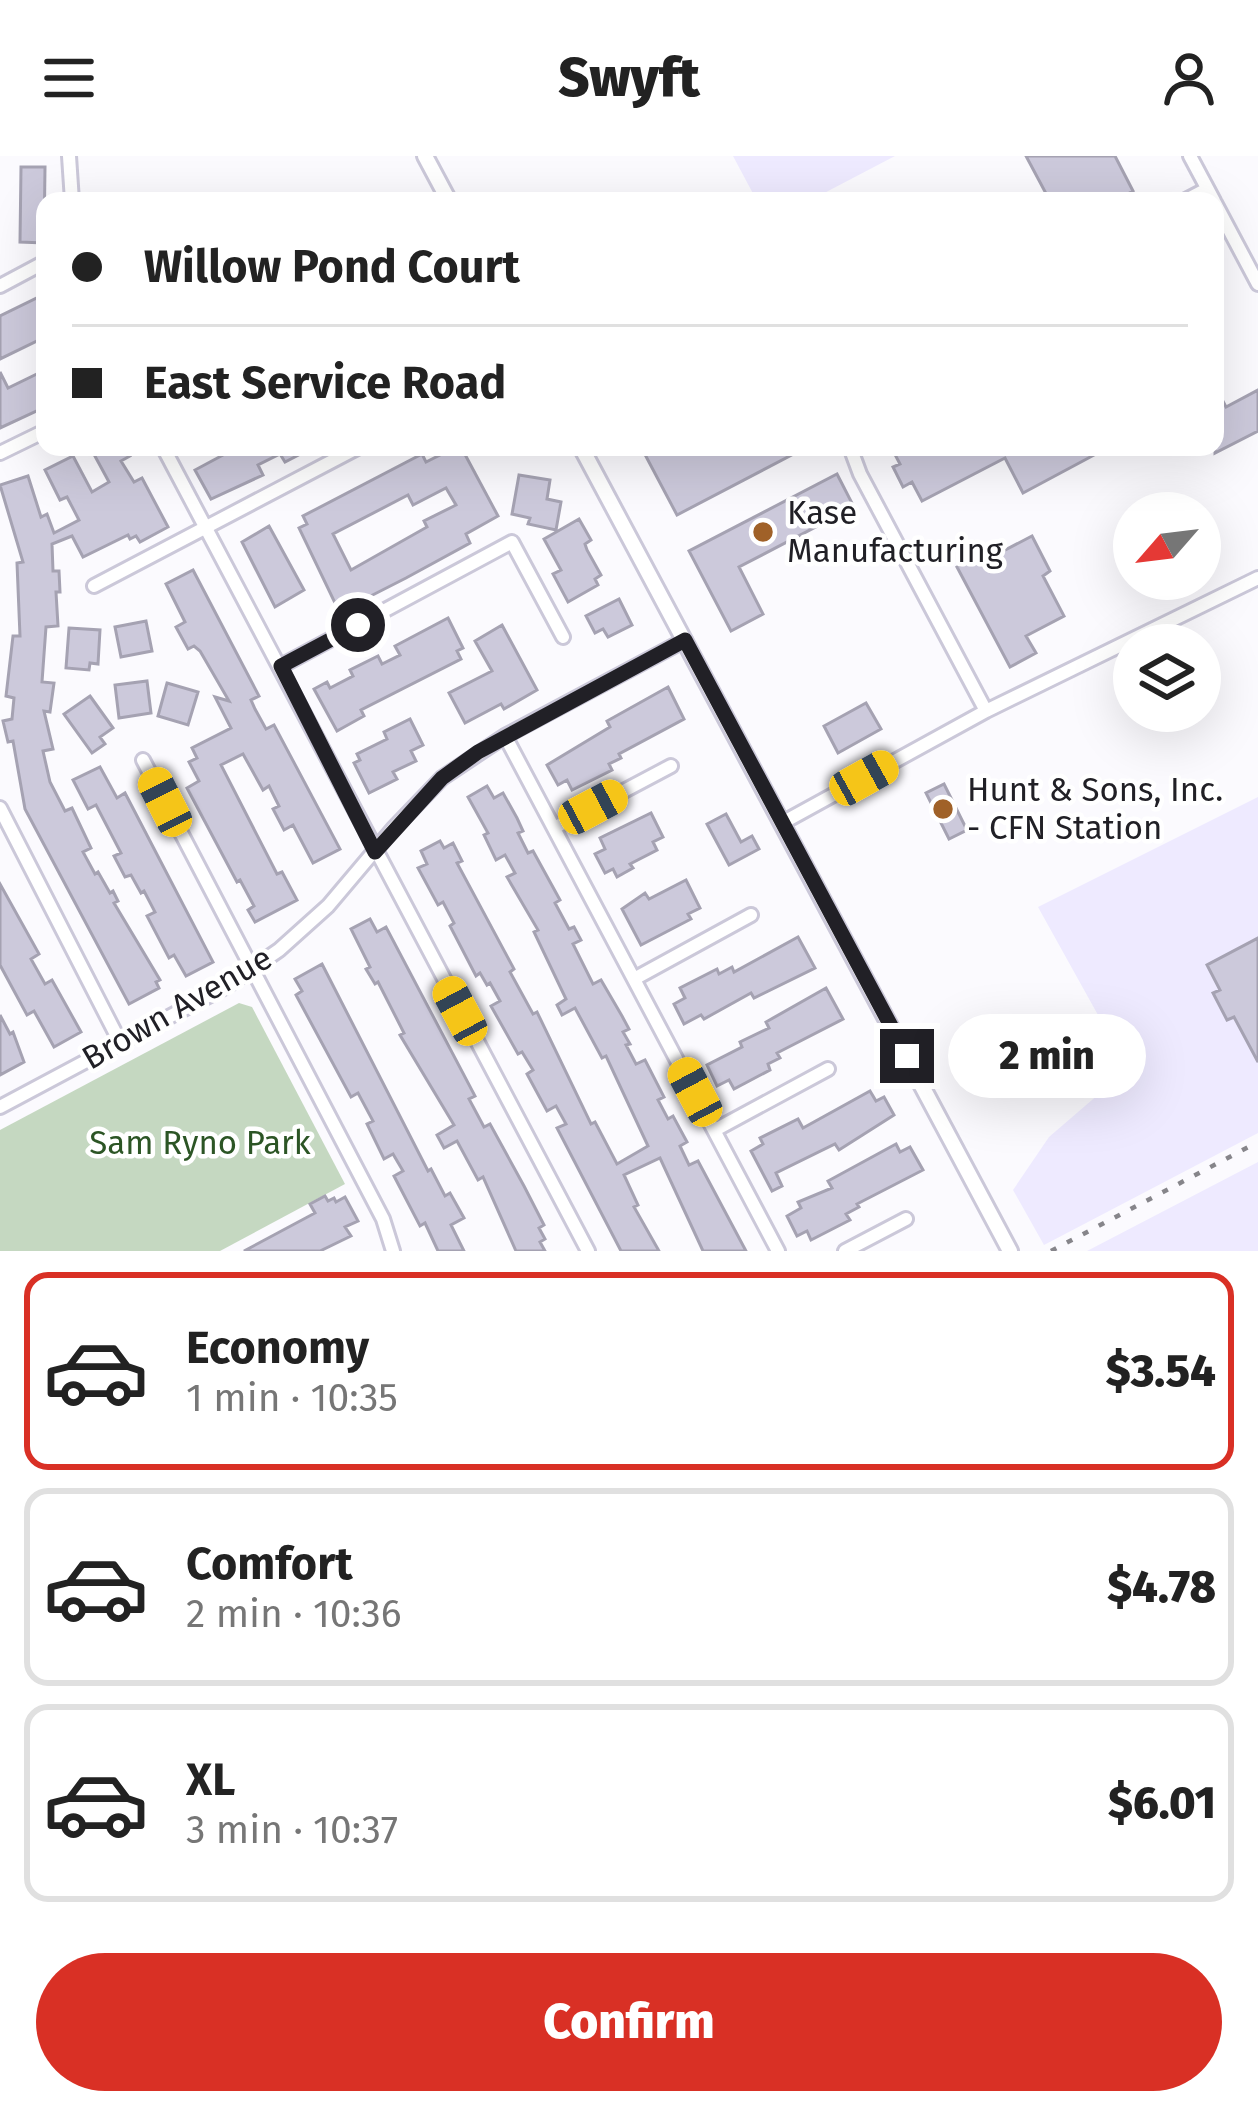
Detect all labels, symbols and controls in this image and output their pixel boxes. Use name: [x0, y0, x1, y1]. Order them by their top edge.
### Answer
icon: menu: [36, 45, 102, 111]
icon: person: [1156, 45, 1222, 111]
text: Swyft: [558, 46, 700, 110]
text: Willow Pond Court: [144, 240, 520, 294]
text: East Service Road: [144, 356, 506, 410]
north arrow: [1113, 492, 1221, 600]
map controls: [1113, 492, 1221, 732]
place label: Kase Manufacturing: [787, 493, 1004, 571]
marker: Kase Manufacturing: [750, 519, 776, 545]
route start: [331, 598, 385, 652]
button: layers: [1113, 624, 1221, 732]
car: [824, 745, 904, 811]
car: [133, 762, 197, 842]
place label: Hunt & Sons, Inc. - CFN Station: [967, 770, 1223, 848]
car: [553, 774, 633, 840]
marker: Hunt & Sons, Inc. - CFN Station: [930, 796, 956, 822]
street label: Brown Avenue: [75, 938, 279, 1078]
car: [427, 971, 493, 1051]
callout: 2 min: [949, 1014, 1147, 1098]
route end: [880, 1029, 934, 1083]
text: 2 min: [999, 1033, 1095, 1079]
car: [662, 1052, 728, 1132]
park label: Sam Ryno Park: [89, 1123, 311, 1163]
icon: car: [42, 1317, 150, 1425]
text: Economy: [186, 1321, 369, 1375]
text: $3.54: [1106, 1344, 1216, 1398]
text: 1 min · 10:35: [186, 1375, 398, 1421]
icon: car: [42, 1533, 150, 1641]
text: Comfort: [186, 1537, 353, 1591]
text: $4.78: [1107, 1560, 1216, 1614]
text: 2 min · 10:36: [186, 1591, 402, 1637]
icon: car: [42, 1749, 150, 1857]
text: XL: [186, 1753, 235, 1807]
text: $6.01: [1108, 1776, 1216, 1830]
text: 3 min · 10:37: [186, 1807, 398, 1853]
button: Confirm: [36, 1953, 1222, 2091]

